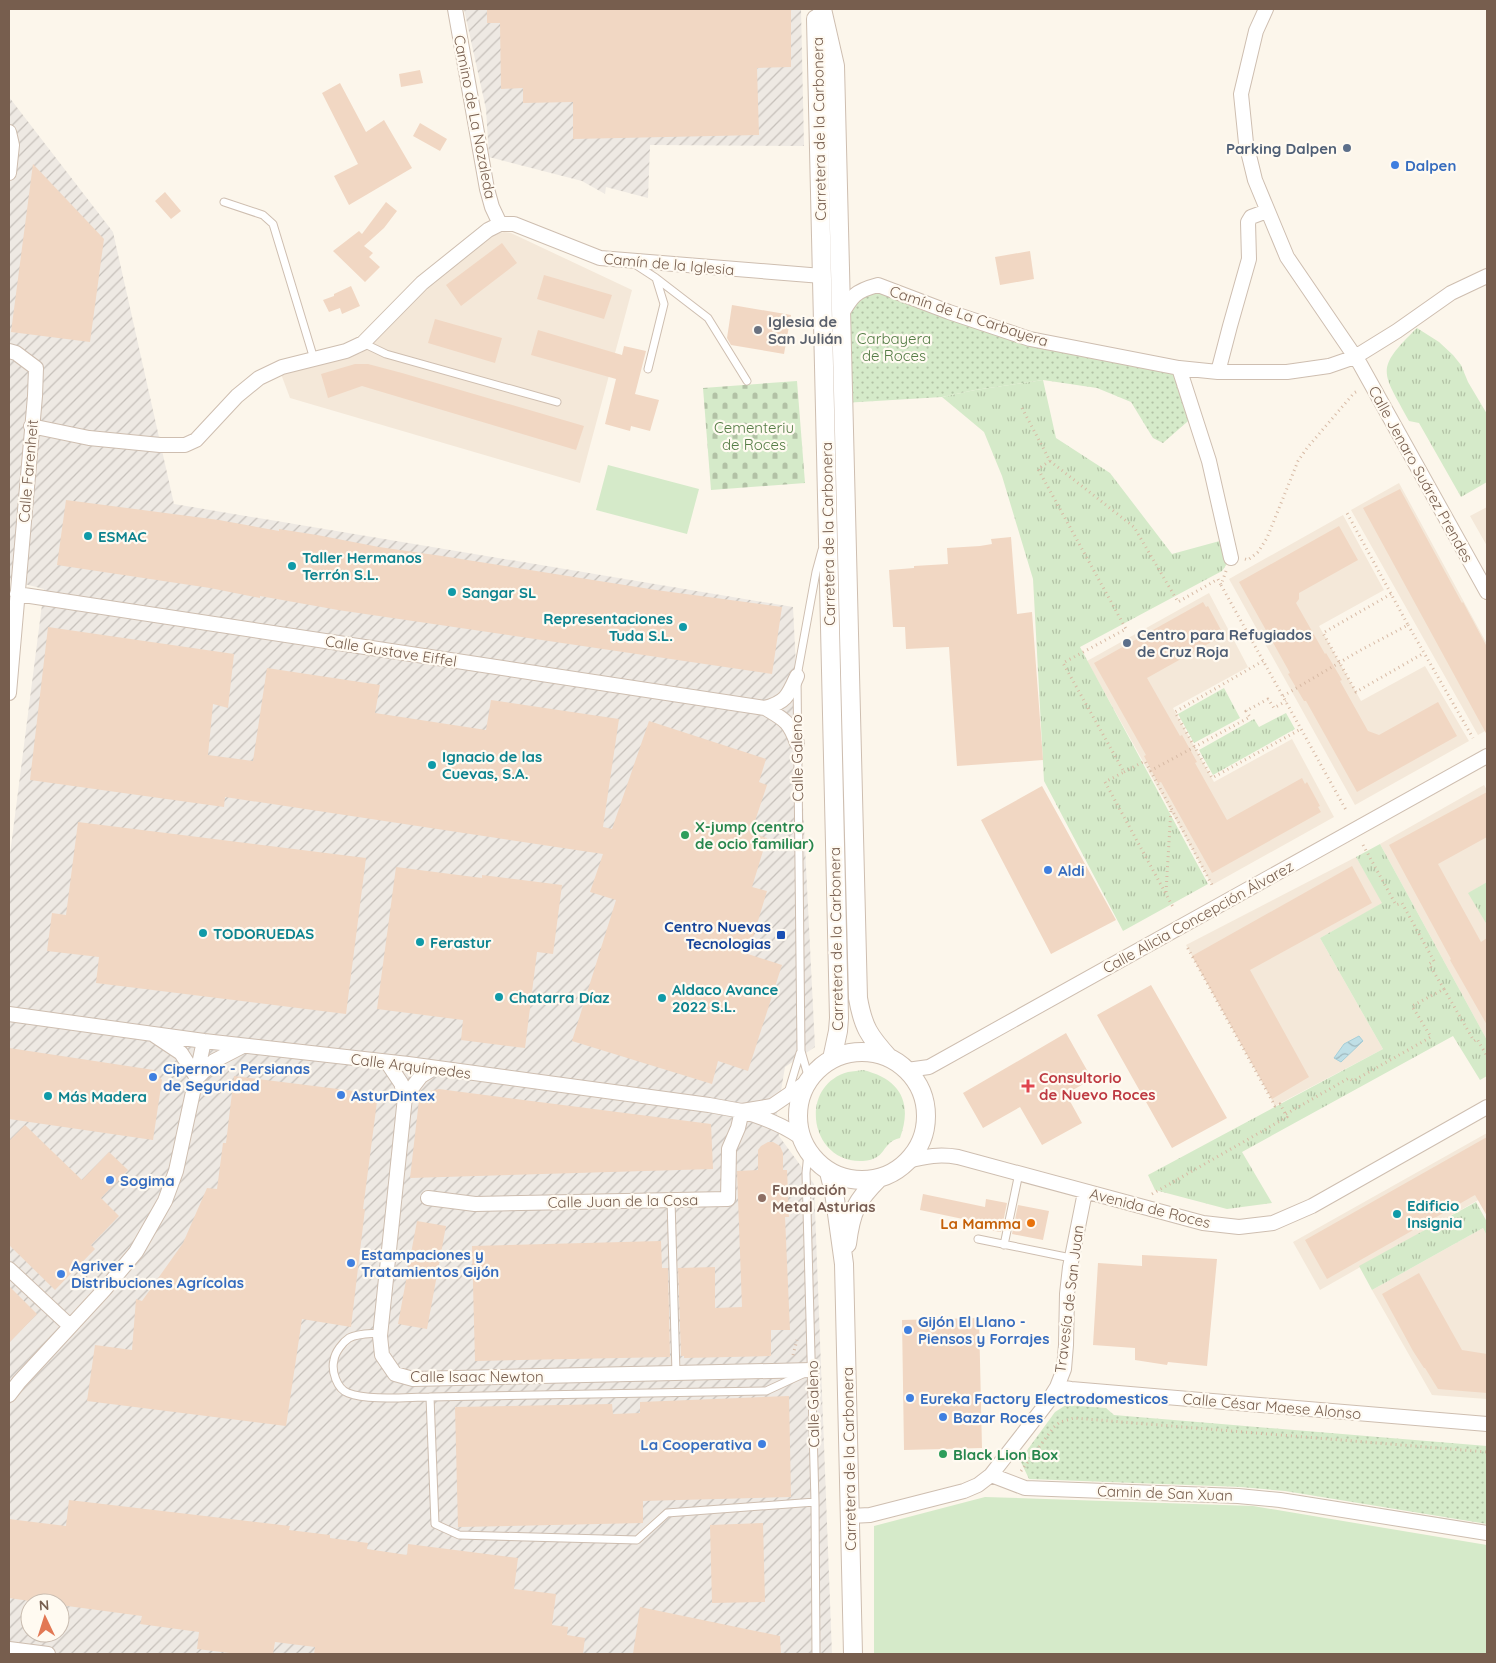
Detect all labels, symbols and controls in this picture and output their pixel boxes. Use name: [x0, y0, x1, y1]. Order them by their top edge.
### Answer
street label: Camino de La Nozaleda: [450, 33, 500, 201]
street label: Carretera de la Carbonera: [808, 37, 830, 221]
place label: Parking Dalpen: [1226, 139, 1337, 158]
marker: Parking Dalpen: [1341, 142, 1353, 154]
place label: Dalpen: [1405, 156, 1456, 175]
marker: Dalpen: [1389, 159, 1401, 171]
street label: Camín de la Iglesia: [603, 249, 735, 279]
street label: Camín de La Carbayera: [887, 281, 1051, 351]
place label: Iglesia de San Julián: [768, 312, 843, 348]
marker: Iglesia de San Julián: [752, 324, 764, 336]
park label: Carbayera de Roces: [857, 329, 931, 365]
street label: Calle Jenaro Suárez Prendes: [1364, 382, 1478, 566]
park label: Cementeriu de Roces: [714, 418, 794, 454]
street label: Calle Farenheit: [14, 419, 42, 523]
street label: Carretera de la Carbonera: [817, 442, 839, 626]
place label: ESMAC: [98, 527, 147, 546]
marker: ESMAC: [82, 530, 94, 542]
place label: Taller Hermanos Terrón S.L.: [302, 548, 422, 584]
marker: Taller Hermanos Terrón S.L.: [286, 560, 298, 572]
place label: Sangar SL: [462, 583, 536, 602]
marker: Sangar SL: [446, 586, 458, 598]
place label: Representaciones Tuda S.L.: [543, 609, 673, 645]
marker: Representaciones Tuda S.L.: [677, 621, 689, 633]
place label: Centro para Refugiados de Cruz Roja: [1137, 625, 1312, 661]
street label: Calle Gustave Eiffel: [324, 631, 458, 671]
marker: Centro para Refugiados de Cruz Roja: [1121, 637, 1133, 649]
street label: Calle Galeno: [787, 714, 807, 802]
place label: Ignacio de las Cuevas, S.A.: [442, 747, 542, 783]
marker: Ignacio de las Cuevas, S.A.: [426, 759, 438, 771]
place label: X-jump (centro de ocio familiar): [695, 817, 814, 853]
marker: X-jump (centro de ocio familiar): [679, 829, 691, 841]
street label: Carretera de la Carbonera: [825, 847, 847, 1031]
street label: Calle Alicia Concepción Álvarez: [1099, 857, 1297, 977]
place label: Aldi: [1058, 861, 1084, 880]
marker: Aldi: [1042, 864, 1054, 876]
place label: Centro Nuevas Tecnologias: [664, 917, 771, 953]
place label: TODORUEDAS: [213, 924, 314, 943]
marker: TODORUEDAS: [197, 927, 209, 939]
marker: Centro Nuevas Tecnologias: [775, 929, 787, 941]
place label: Ferastur: [430, 933, 492, 952]
marker: Ferastur: [414, 936, 426, 948]
place label: Aldaco Avance 2022 S.L.: [672, 980, 778, 1016]
place label: Chatarra Díaz: [509, 988, 610, 1007]
marker: Chatarra Díaz: [493, 991, 505, 1003]
marker: Aldaco Avance 2022 S.L.: [656, 992, 668, 1004]
street label: Calle Arquímedes: [350, 1049, 472, 1083]
place label: Cipernor - Persianas de Seguridad: [163, 1059, 310, 1095]
place label: Consultorio de Nuevo Roces: [1039, 1068, 1155, 1104]
marker: Cipernor - Persianas de Seguridad: [147, 1071, 159, 1083]
marker: Consultorio de Nuevo Roces: [1021, 1079, 1035, 1093]
place label: AsturDintex: [351, 1086, 435, 1105]
place label: Más Madera: [58, 1087, 147, 1106]
marker: AsturDintex: [335, 1089, 347, 1101]
marker: Más Madera: [42, 1090, 54, 1102]
place label: Sogima: [120, 1171, 175, 1190]
marker: Sogima: [104, 1174, 116, 1186]
place label: Fundación Metal Asturias: [772, 1180, 875, 1216]
street label: Avenida de Roces: [1088, 1184, 1212, 1232]
street label: Calle Juan de la Cosa: [548, 1190, 698, 1212]
marker: Fundación Metal Asturias: [756, 1192, 768, 1204]
place label: Edificio Insignia: [1407, 1196, 1462, 1232]
marker: Edificio Insignia: [1391, 1208, 1403, 1220]
place label: La Mamma: [940, 1214, 1021, 1233]
marker: La Mamma: [1025, 1217, 1037, 1229]
street label: Travesía de San Juan: [1050, 1224, 1088, 1374]
place label: Estampaciones y Tratamientos Gijón: [361, 1245, 499, 1281]
place label: Agriver - Distribuciones Agrícolas: [71, 1256, 244, 1292]
marker: Estampaciones y Tratamientos Gijón: [345, 1257, 357, 1269]
marker: Agriver - Distribuciones Agrícolas: [55, 1268, 67, 1280]
place label: Gijón El Llano - Piensos y Forrajes: [918, 1312, 1049, 1348]
marker: Gijón El Llano - Piensos y Forrajes: [902, 1324, 914, 1336]
street label: Calle Galeno: [803, 1360, 823, 1448]
street label: Calle Isaac Newton: [410, 1367, 544, 1386]
street label: Carretera de la Carbonera: [838, 1367, 860, 1551]
place label: Eureka Factory Electrodomesticos: [920, 1389, 1168, 1408]
street label: Calle César Maese Alonso: [1182, 1389, 1362, 1423]
marker: Eureka Factory Electrodomesticos: [904, 1392, 916, 1404]
place label: Bazar Roces: [953, 1408, 1043, 1427]
marker: Bazar Roces: [937, 1411, 949, 1423]
place label: La Cooperativa: [640, 1435, 752, 1454]
marker: La Cooperativa: [756, 1438, 768, 1450]
place label: Black Lion Box: [953, 1445, 1058, 1464]
marker: Black Lion Box: [937, 1448, 949, 1460]
street label: Camin de San Xuan: [1097, 1481, 1233, 1505]
north arrow: [20, 1593, 70, 1643]
text: N: [38, 1596, 50, 1614]

